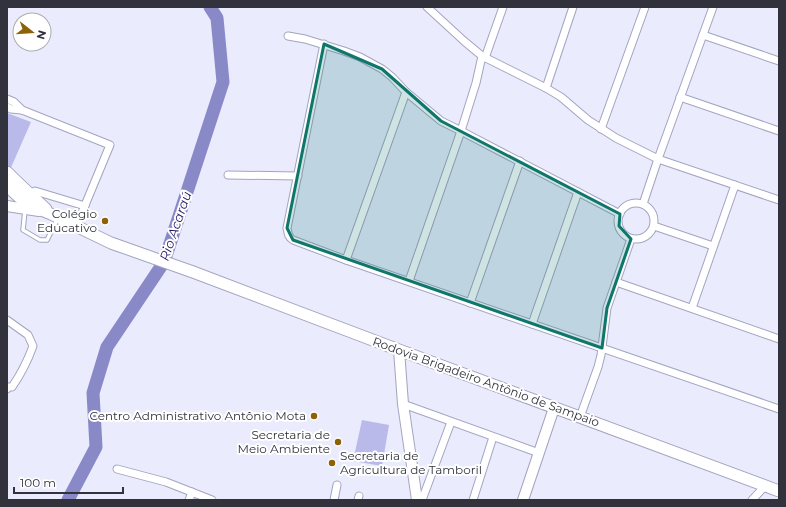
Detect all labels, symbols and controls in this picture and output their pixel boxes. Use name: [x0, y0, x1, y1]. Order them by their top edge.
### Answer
north arrow: [12, 12, 52, 52]
text: N: [34, 29, 50, 41]
water label: Rio Acaraú: [156, 189, 194, 263]
place label: Colégio Educativo: [37, 206, 97, 235]
marker: Colégio Educativo: [100, 216, 110, 226]
street label: Rodovia Brigadeiro Antônio de Sampaio: [371, 333, 602, 430]
place label: Centro Administrativo Antônio Mota: [89, 408, 306, 423]
marker: Centro Administrativo Antônio Mota: [309, 411, 319, 421]
place label: Secretaria de Meio Ambiente: [237, 427, 330, 456]
marker: Secretaria de Meio Ambiente: [333, 437, 343, 447]
place label: Secretaria de Agricultura de Tamboril: [340, 448, 482, 477]
marker: Secretaria de Agricultura de Tamboril: [327, 458, 337, 468]
scale bar: [14, 469, 123, 495]
text: 100 m: [20, 475, 56, 490]

